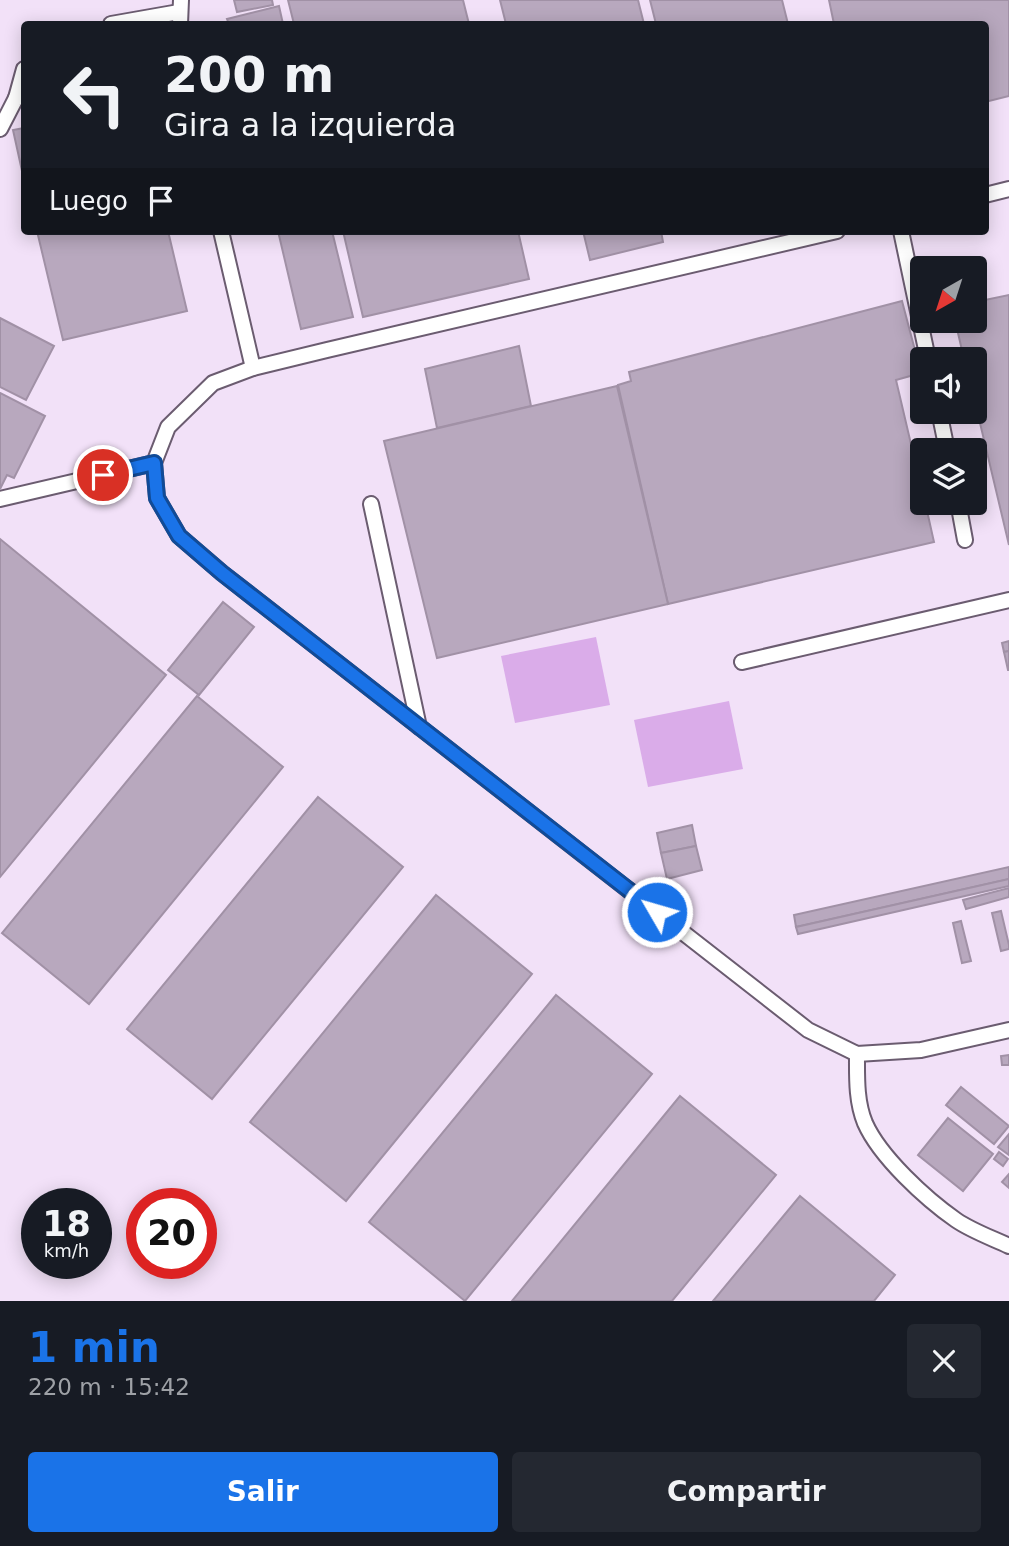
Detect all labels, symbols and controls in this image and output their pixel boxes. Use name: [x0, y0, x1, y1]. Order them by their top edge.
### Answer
text: 200 m: [164, 47, 334, 104]
icon: left: [49, 49, 140, 140]
text: Gira a la izquierda: [164, 106, 456, 144]
icon: arrive: [142, 182, 180, 220]
text: Luego: [49, 186, 128, 216]
north arrow: [910, 256, 987, 332]
map controls: [910, 256, 987, 515]
button: sound: [910, 347, 987, 424]
button: layers: [910, 438, 987, 515]
pin: [73, 445, 133, 505]
icon: arrive: [84, 456, 122, 494]
position arrow: [620, 875, 694, 949]
speed limit sign: 20: [126, 1188, 217, 1279]
text: 18: [42, 1204, 91, 1244]
text: km/h: [44, 1240, 89, 1261]
text: 1 min: [28, 1323, 160, 1372]
button: close: [907, 1324, 981, 1398]
text: 220 m · 15:42: [28, 1374, 190, 1400]
button: Salir: [28, 1452, 498, 1532]
button: Compartir: [512, 1452, 981, 1532]

